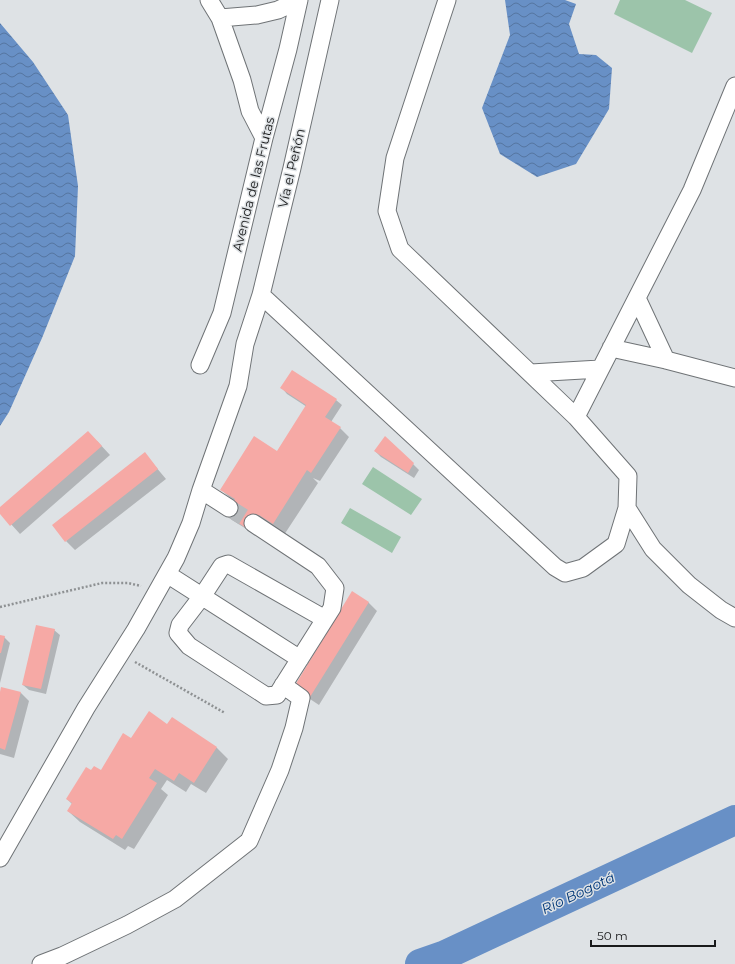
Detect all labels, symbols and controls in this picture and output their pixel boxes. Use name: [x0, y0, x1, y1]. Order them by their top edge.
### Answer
street label: Avenida de las Frutas: [229, 115, 277, 253]
street label: Vía el Peñón: [274, 127, 308, 209]
water label: Río Bogotá: [538, 868, 618, 918]
scale bar: [591, 922, 715, 948]
text: 50 m: [597, 928, 628, 943]

